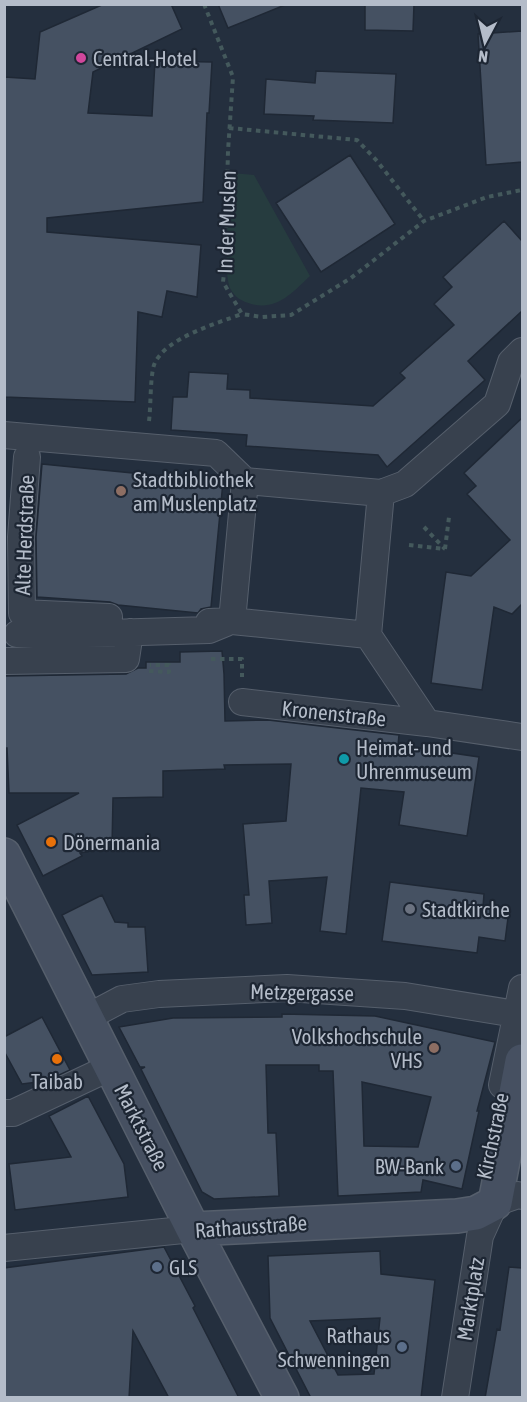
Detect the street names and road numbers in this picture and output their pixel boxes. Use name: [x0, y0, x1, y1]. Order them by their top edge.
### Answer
street label: In der Muslen: [212, 170, 240, 274]
street label: Alte Herdstraße: [10, 474, 38, 596]
street label: Kronenstraße: [281, 696, 387, 730]
street label: Metzgergasse: [250, 979, 354, 1005]
street label: Marktstraße: [110, 1080, 174, 1174]
street label: Kirchstraße: [471, 1091, 513, 1181]
street label: Rathausstraße: [194, 1210, 308, 1242]
street label: Marktplatz: [452, 1255, 489, 1342]

